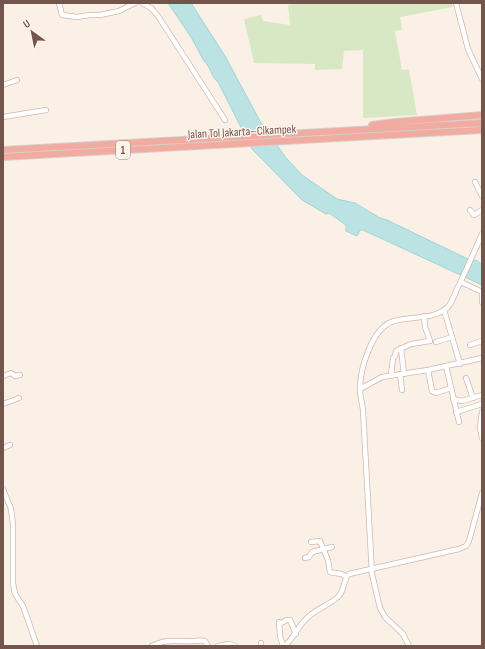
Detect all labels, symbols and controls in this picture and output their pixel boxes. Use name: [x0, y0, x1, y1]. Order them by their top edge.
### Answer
north arrow: [12, 12, 52, 52]
text: U: [21, 17, 33, 31]
street label: Jalan Tol Jakarta–Cikampek: [187, 122, 297, 142]
road number: 1: [116, 141, 130, 159]

